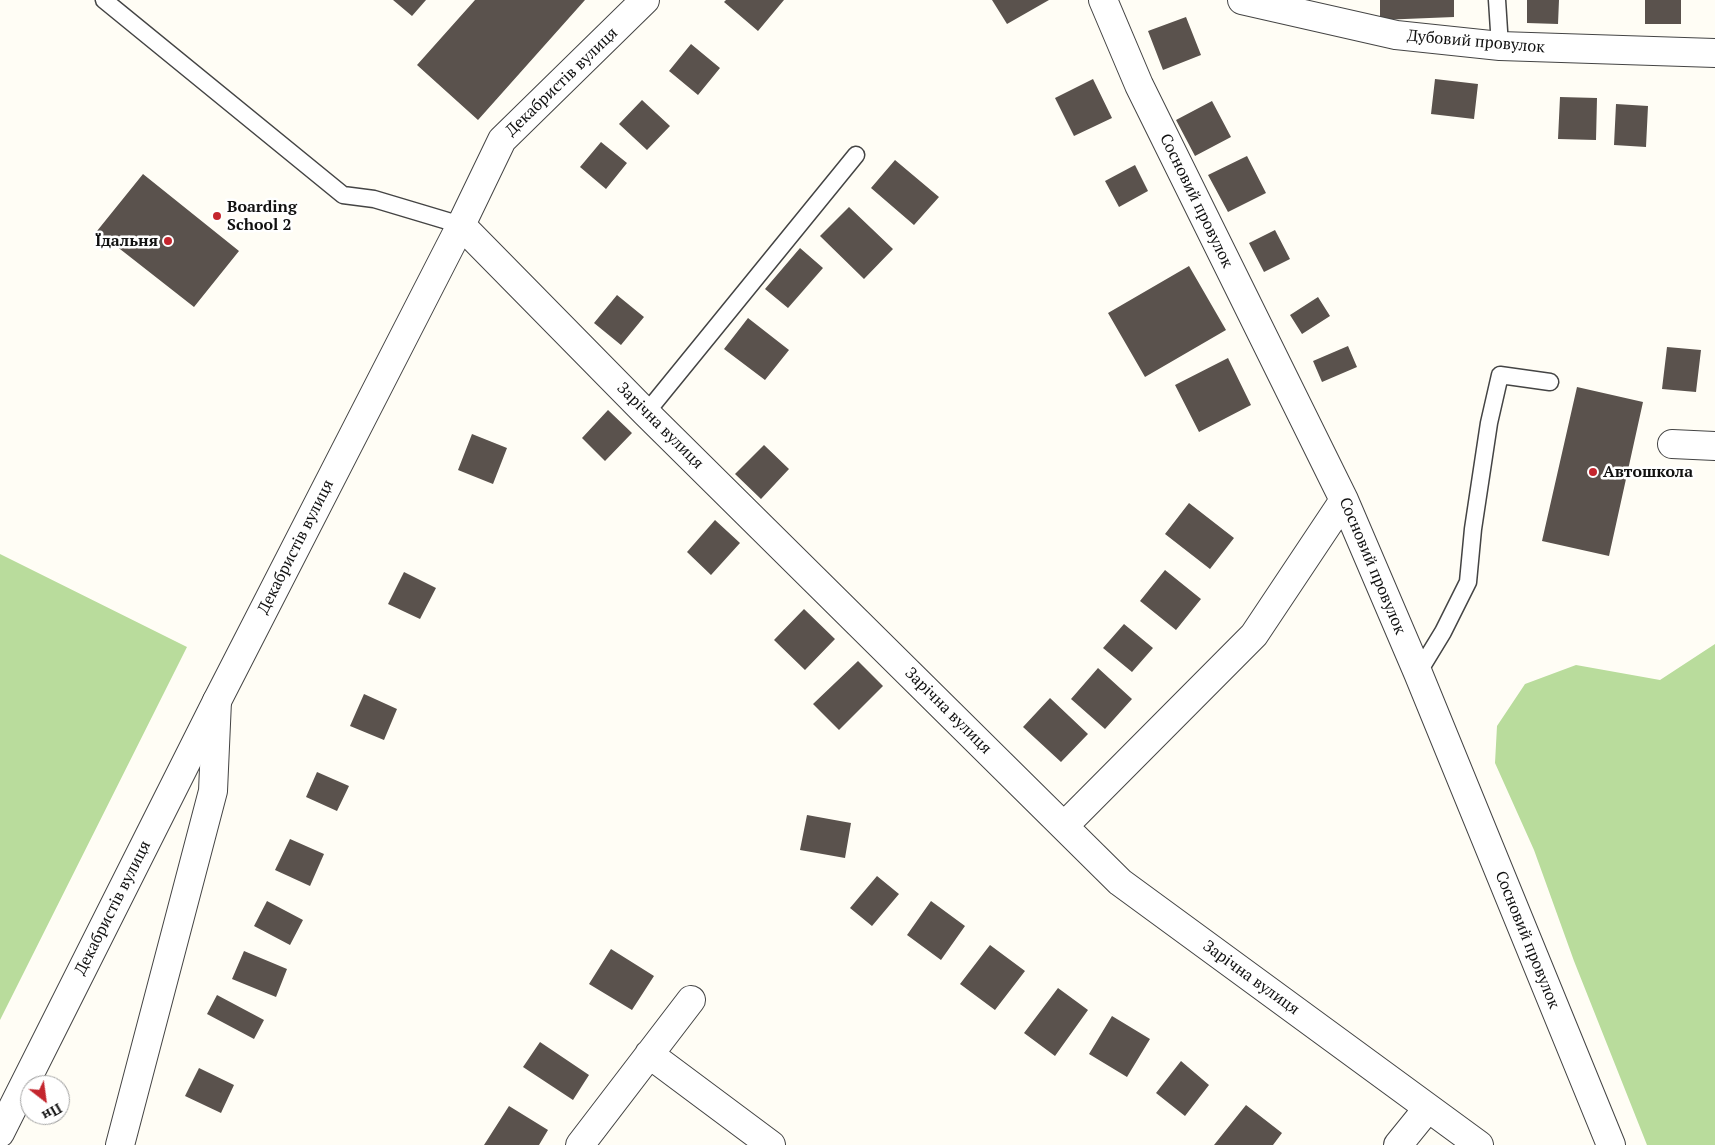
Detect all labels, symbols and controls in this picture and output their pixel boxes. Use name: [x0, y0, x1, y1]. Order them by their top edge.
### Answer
street label: Декабристів вулиця: [502, 24, 622, 140]
street label: Дубовий провулок: [1406, 26, 1546, 58]
street label: Сосновий провулок: [1155, 131, 1237, 271]
place label: Boarding School 2: [227, 197, 297, 235]
marker: Boarding School 2: [211, 210, 223, 222]
place label: Їдальня: [95, 231, 158, 251]
marker: Їдальня: [162, 235, 174, 247]
street label: Зарічна вулиця: [613, 379, 707, 473]
place label: Автошкола: [1603, 462, 1693, 482]
marker: Автошкола: [1587, 466, 1599, 478]
street label: Декабристів вулиця: [254, 477, 338, 617]
street label: Сосновий провулок: [1334, 495, 1410, 637]
street label: Зарічна вулиця: [901, 664, 995, 758]
street label: Декабристів вулиця: [71, 838, 155, 978]
street label: Сосновий провулок: [1491, 868, 1563, 1012]
street label: Зарічна вулиця: [1199, 937, 1303, 1019]
north arrow: [20, 1075, 70, 1125]
text: Пн: [39, 1099, 66, 1126]

